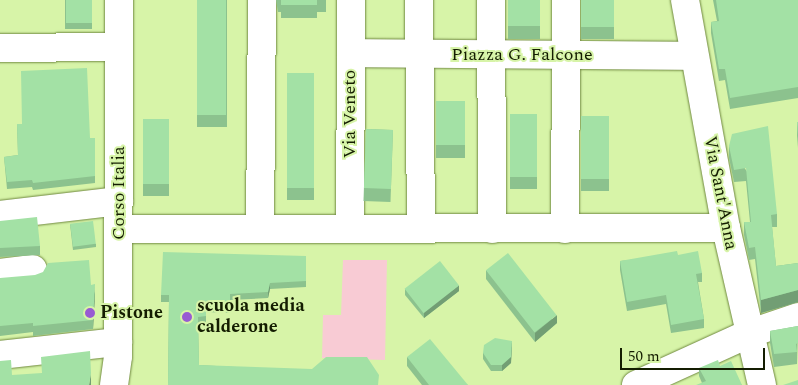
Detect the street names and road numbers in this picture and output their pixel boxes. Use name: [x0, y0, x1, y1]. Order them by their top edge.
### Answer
street label: Piazza G. Falcone: [451, 44, 593, 66]
street label: Via Veneto: [339, 70, 361, 158]
street label: Via Sant'Anna: [698, 134, 742, 252]
street label: Corso Italia: [108, 146, 130, 240]

